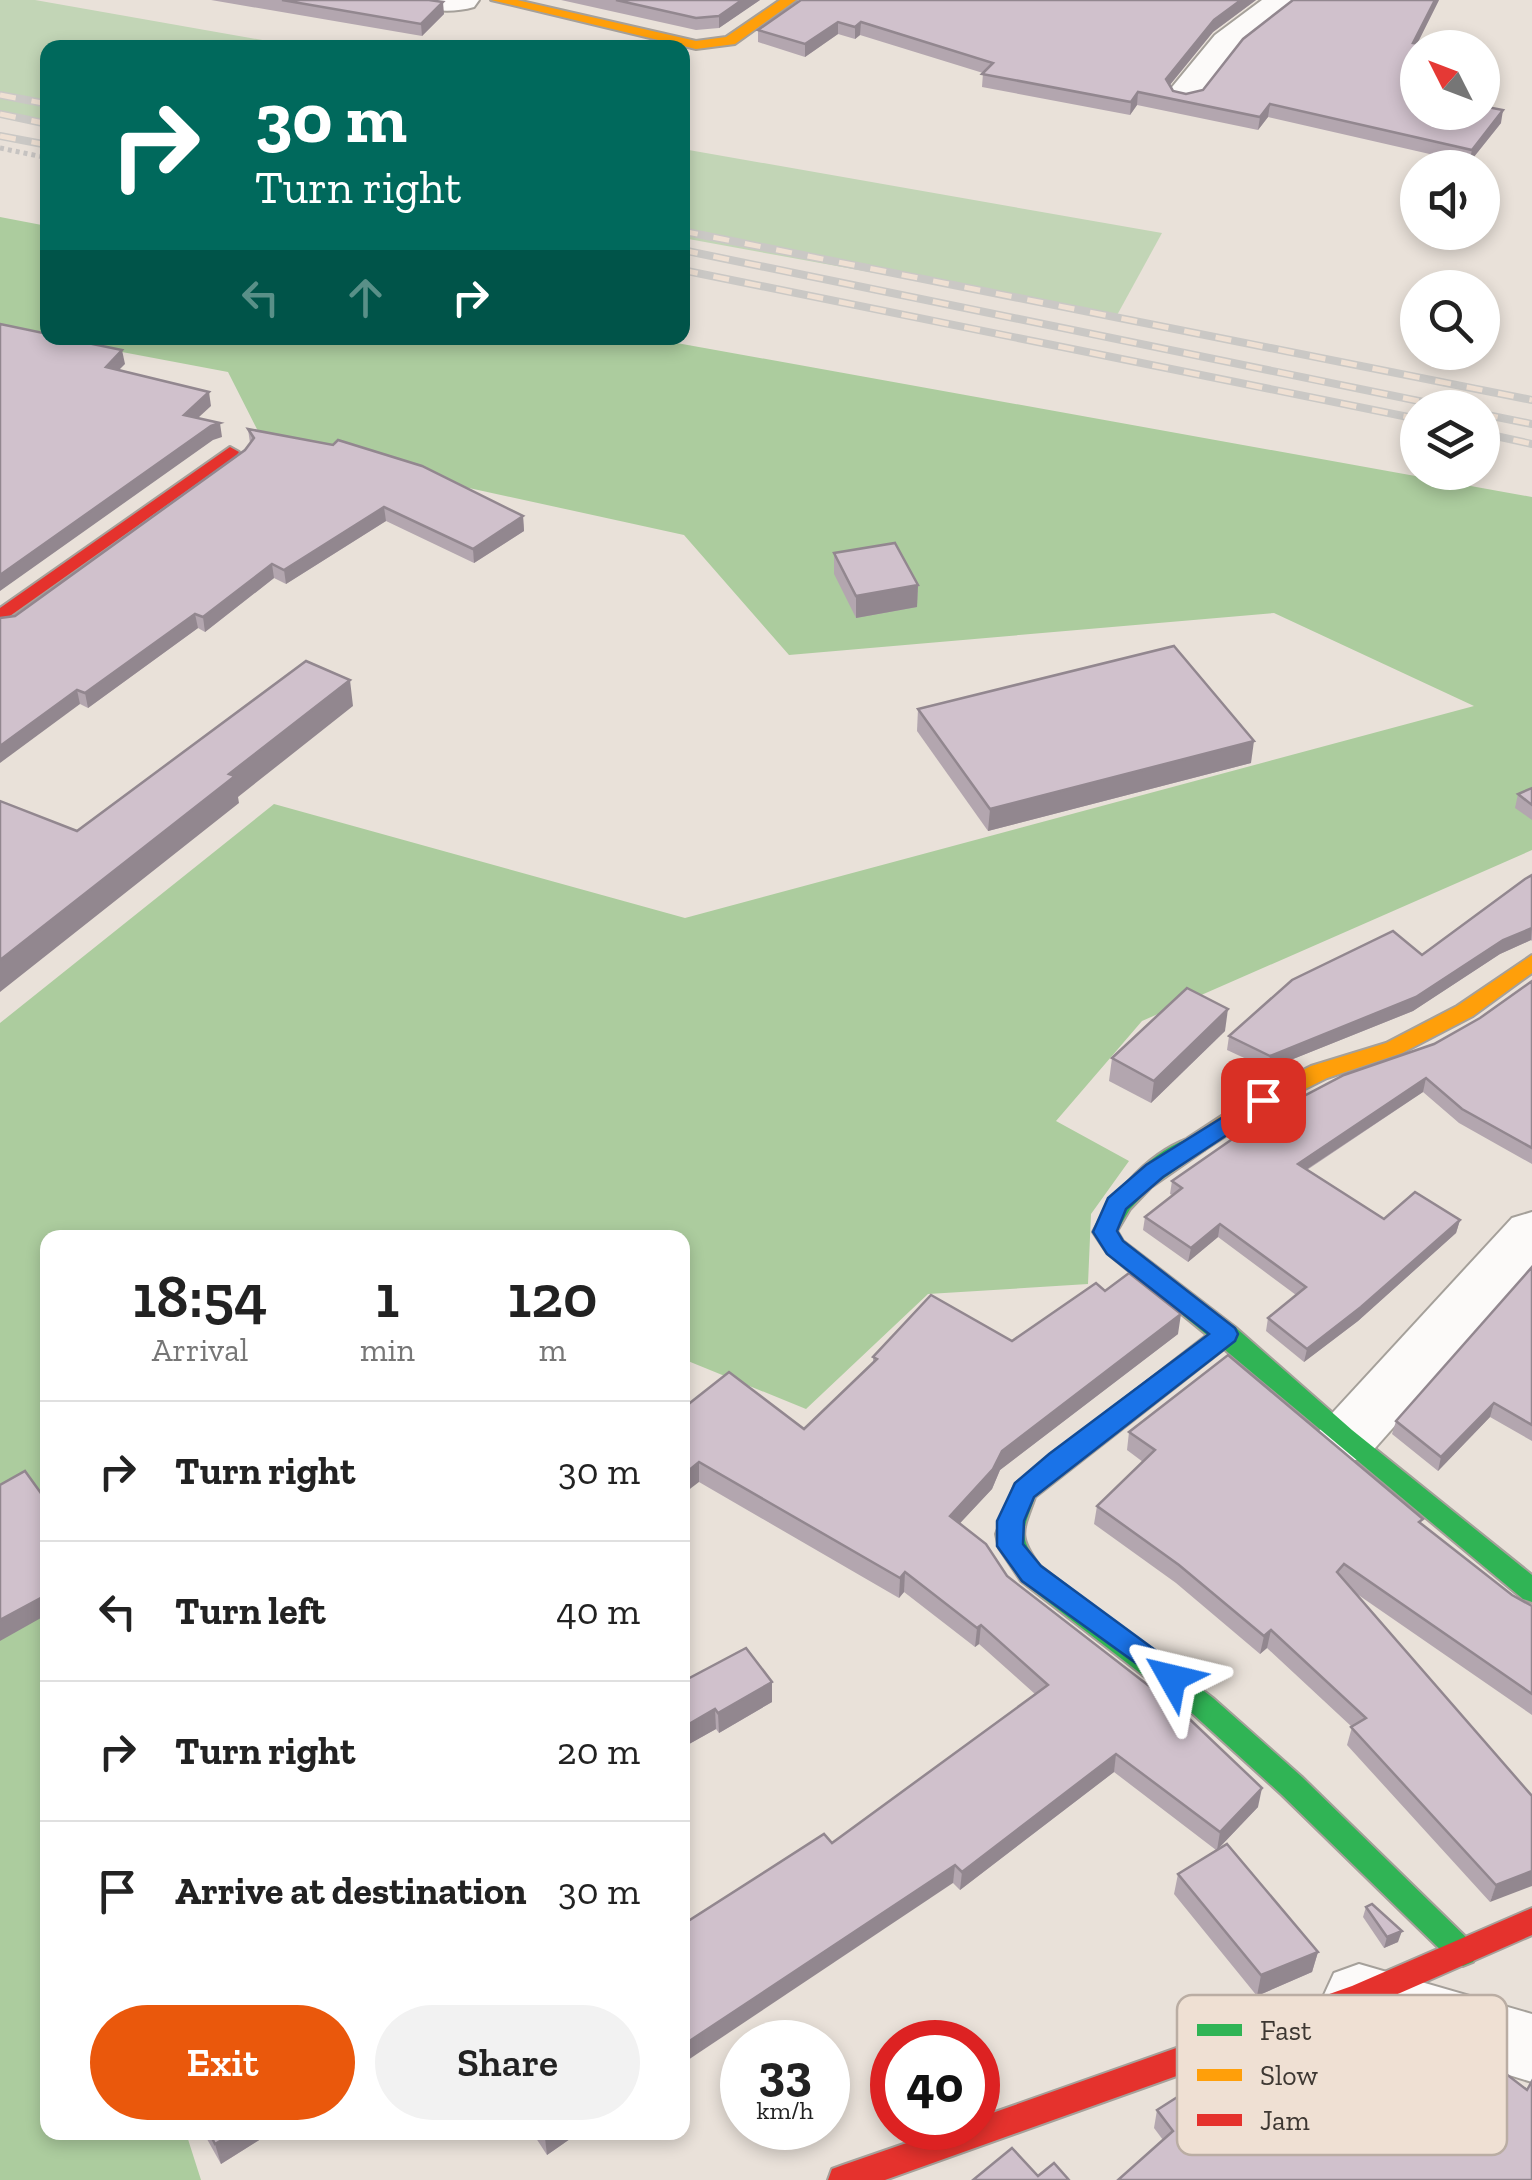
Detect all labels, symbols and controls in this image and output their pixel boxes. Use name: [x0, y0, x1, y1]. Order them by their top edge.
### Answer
north arrow: [1400, 30, 1500, 130]
map controls: [1400, 30, 1500, 490]
text: 30 m: [255, 76, 407, 160]
icon: right: [90, 80, 220, 210]
button: sound: [1400, 150, 1500, 250]
text: Turn right: [255, 161, 461, 215]
icon: left: [233, 270, 288, 325]
icon: ahead: [338, 270, 393, 325]
icon: right: [443, 270, 498, 325]
button: search: [1400, 270, 1500, 370]
button: layers: [1400, 390, 1500, 490]
pin: [1221, 1058, 1306, 1143]
icon: arrive: [1236, 1073, 1291, 1128]
text: 18:54: [132, 1260, 268, 1332]
text: 1: [376, 1260, 399, 1332]
text: 120: [507, 1260, 598, 1332]
text: Arrival: [152, 1331, 248, 1369]
text: min: [360, 1331, 415, 1369]
text: m: [539, 1331, 566, 1369]
icon: right: [90, 1444, 145, 1499]
text: Turn right: [175, 1448, 355, 1494]
text: 30 m: [558, 1448, 640, 1494]
icon: left: [90, 1584, 145, 1639]
text: Turn left: [175, 1588, 326, 1634]
text: 40 m: [556, 1588, 640, 1634]
position arrow: [1120, 1626, 1224, 1730]
icon: right: [90, 1724, 145, 1779]
text: Turn right: [175, 1728, 355, 1774]
text: 20 m: [557, 1728, 640, 1774]
icon: arrive: [90, 1864, 145, 1919]
text: Arrive at destination: [175, 1868, 526, 1914]
text: 30 m: [558, 1868, 640, 1914]
legend: [1177, 1995, 1507, 2155]
button: Exit: [90, 2005, 355, 2120]
button: Share: [375, 2005, 640, 2120]
text: Fast: [1260, 2014, 1312, 2047]
speed limit sign: 40: [870, 2020, 1000, 2150]
text: 33: [758, 2043, 812, 2103]
text: Slow: [1260, 2059, 1318, 2092]
text: km/h: [756, 2095, 814, 2125]
text: Jam: [1260, 2104, 1310, 2137]

